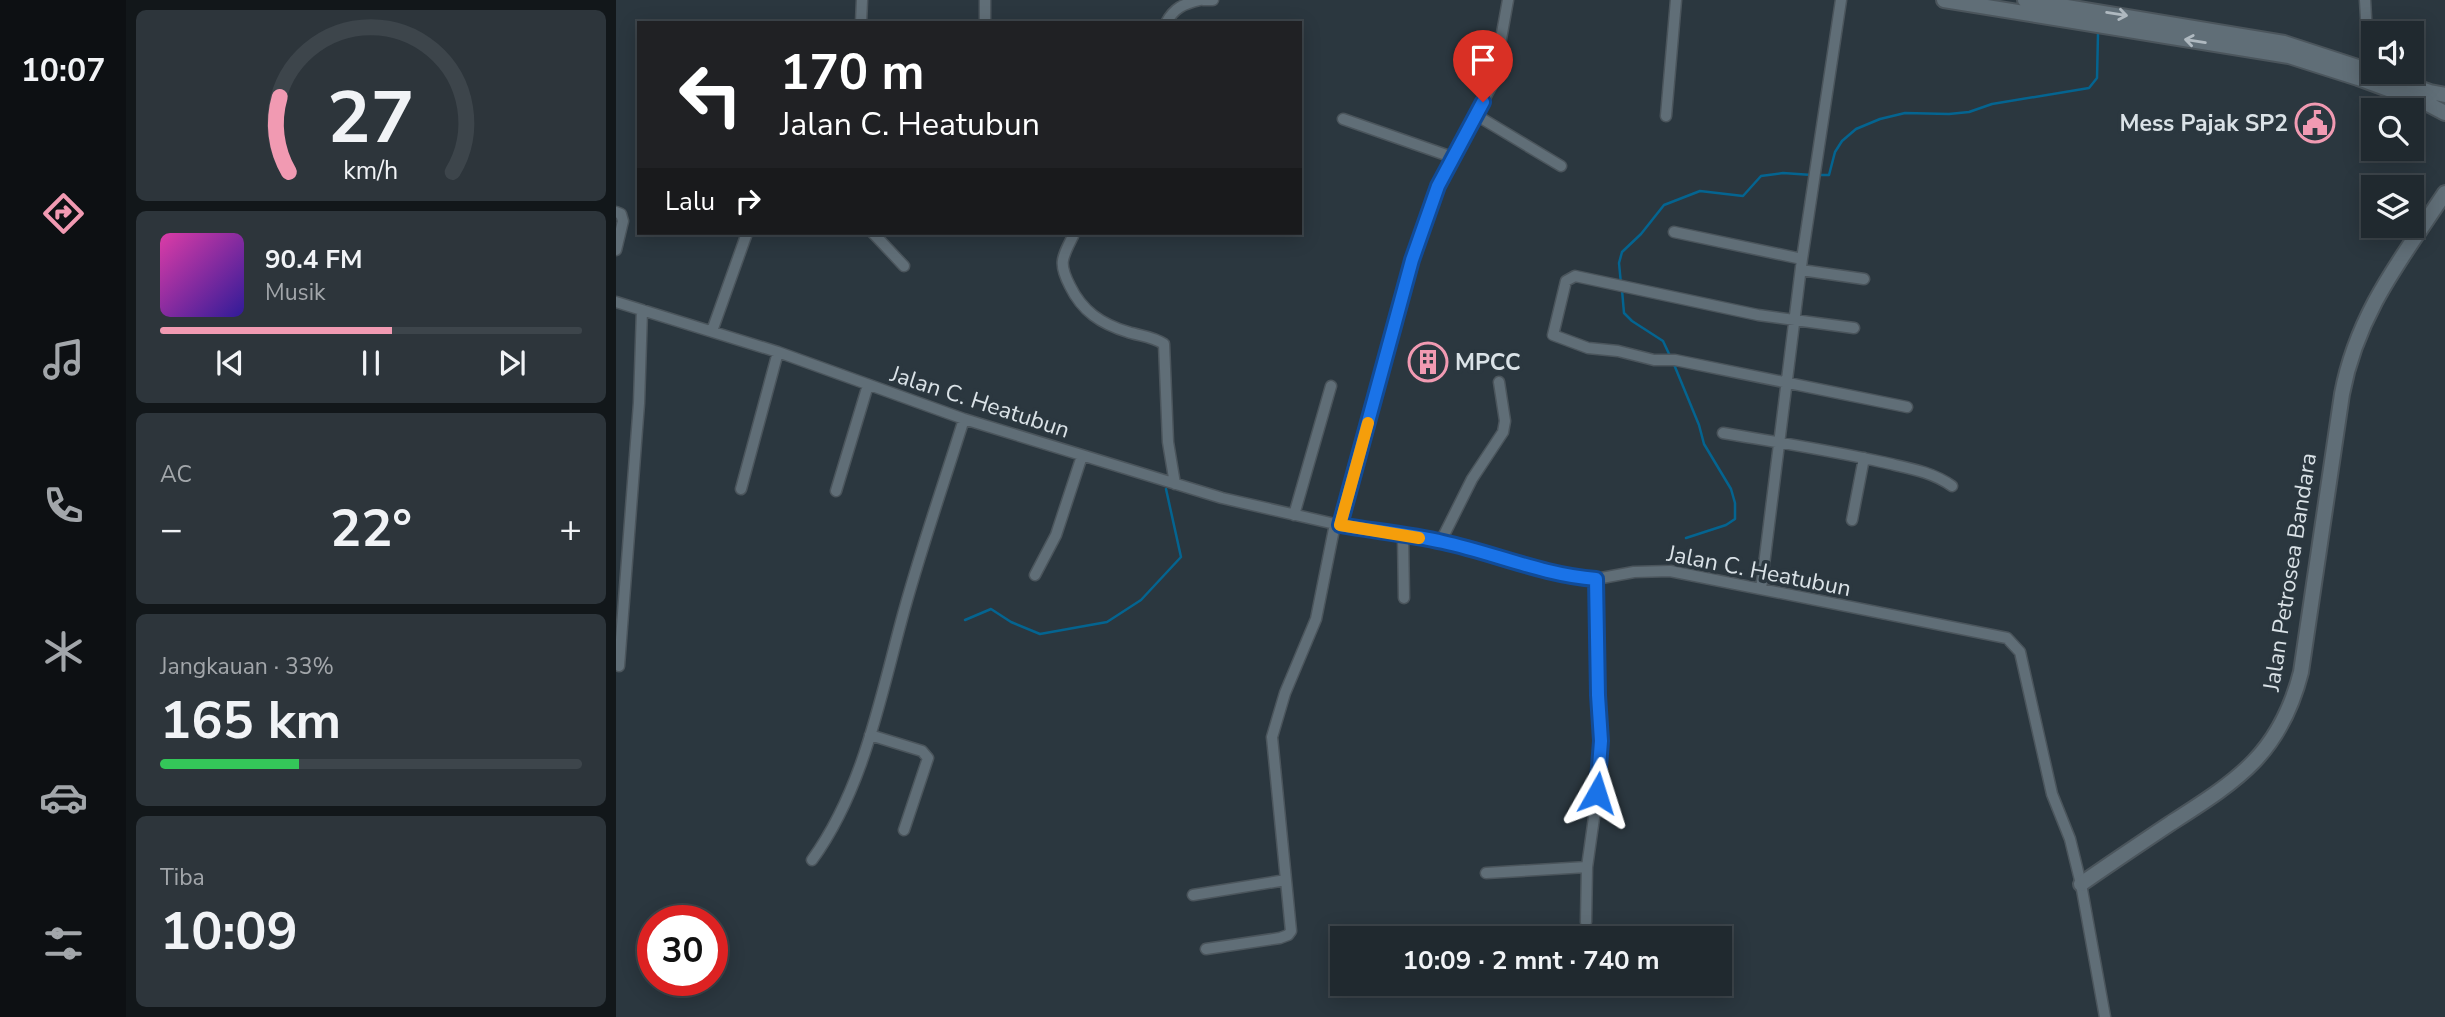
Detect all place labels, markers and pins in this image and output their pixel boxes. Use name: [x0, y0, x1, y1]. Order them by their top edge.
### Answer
pin: [1453, 30, 1513, 102]
public building icon: Mess Pajak SP2: [2294, 102, 2336, 144]
place label: Mess Pajak SP2: [2119, 108, 2288, 139]
building icon: MPCC: [1407, 341, 1449, 383]
place label: MPCC: [1455, 347, 1521, 378]

